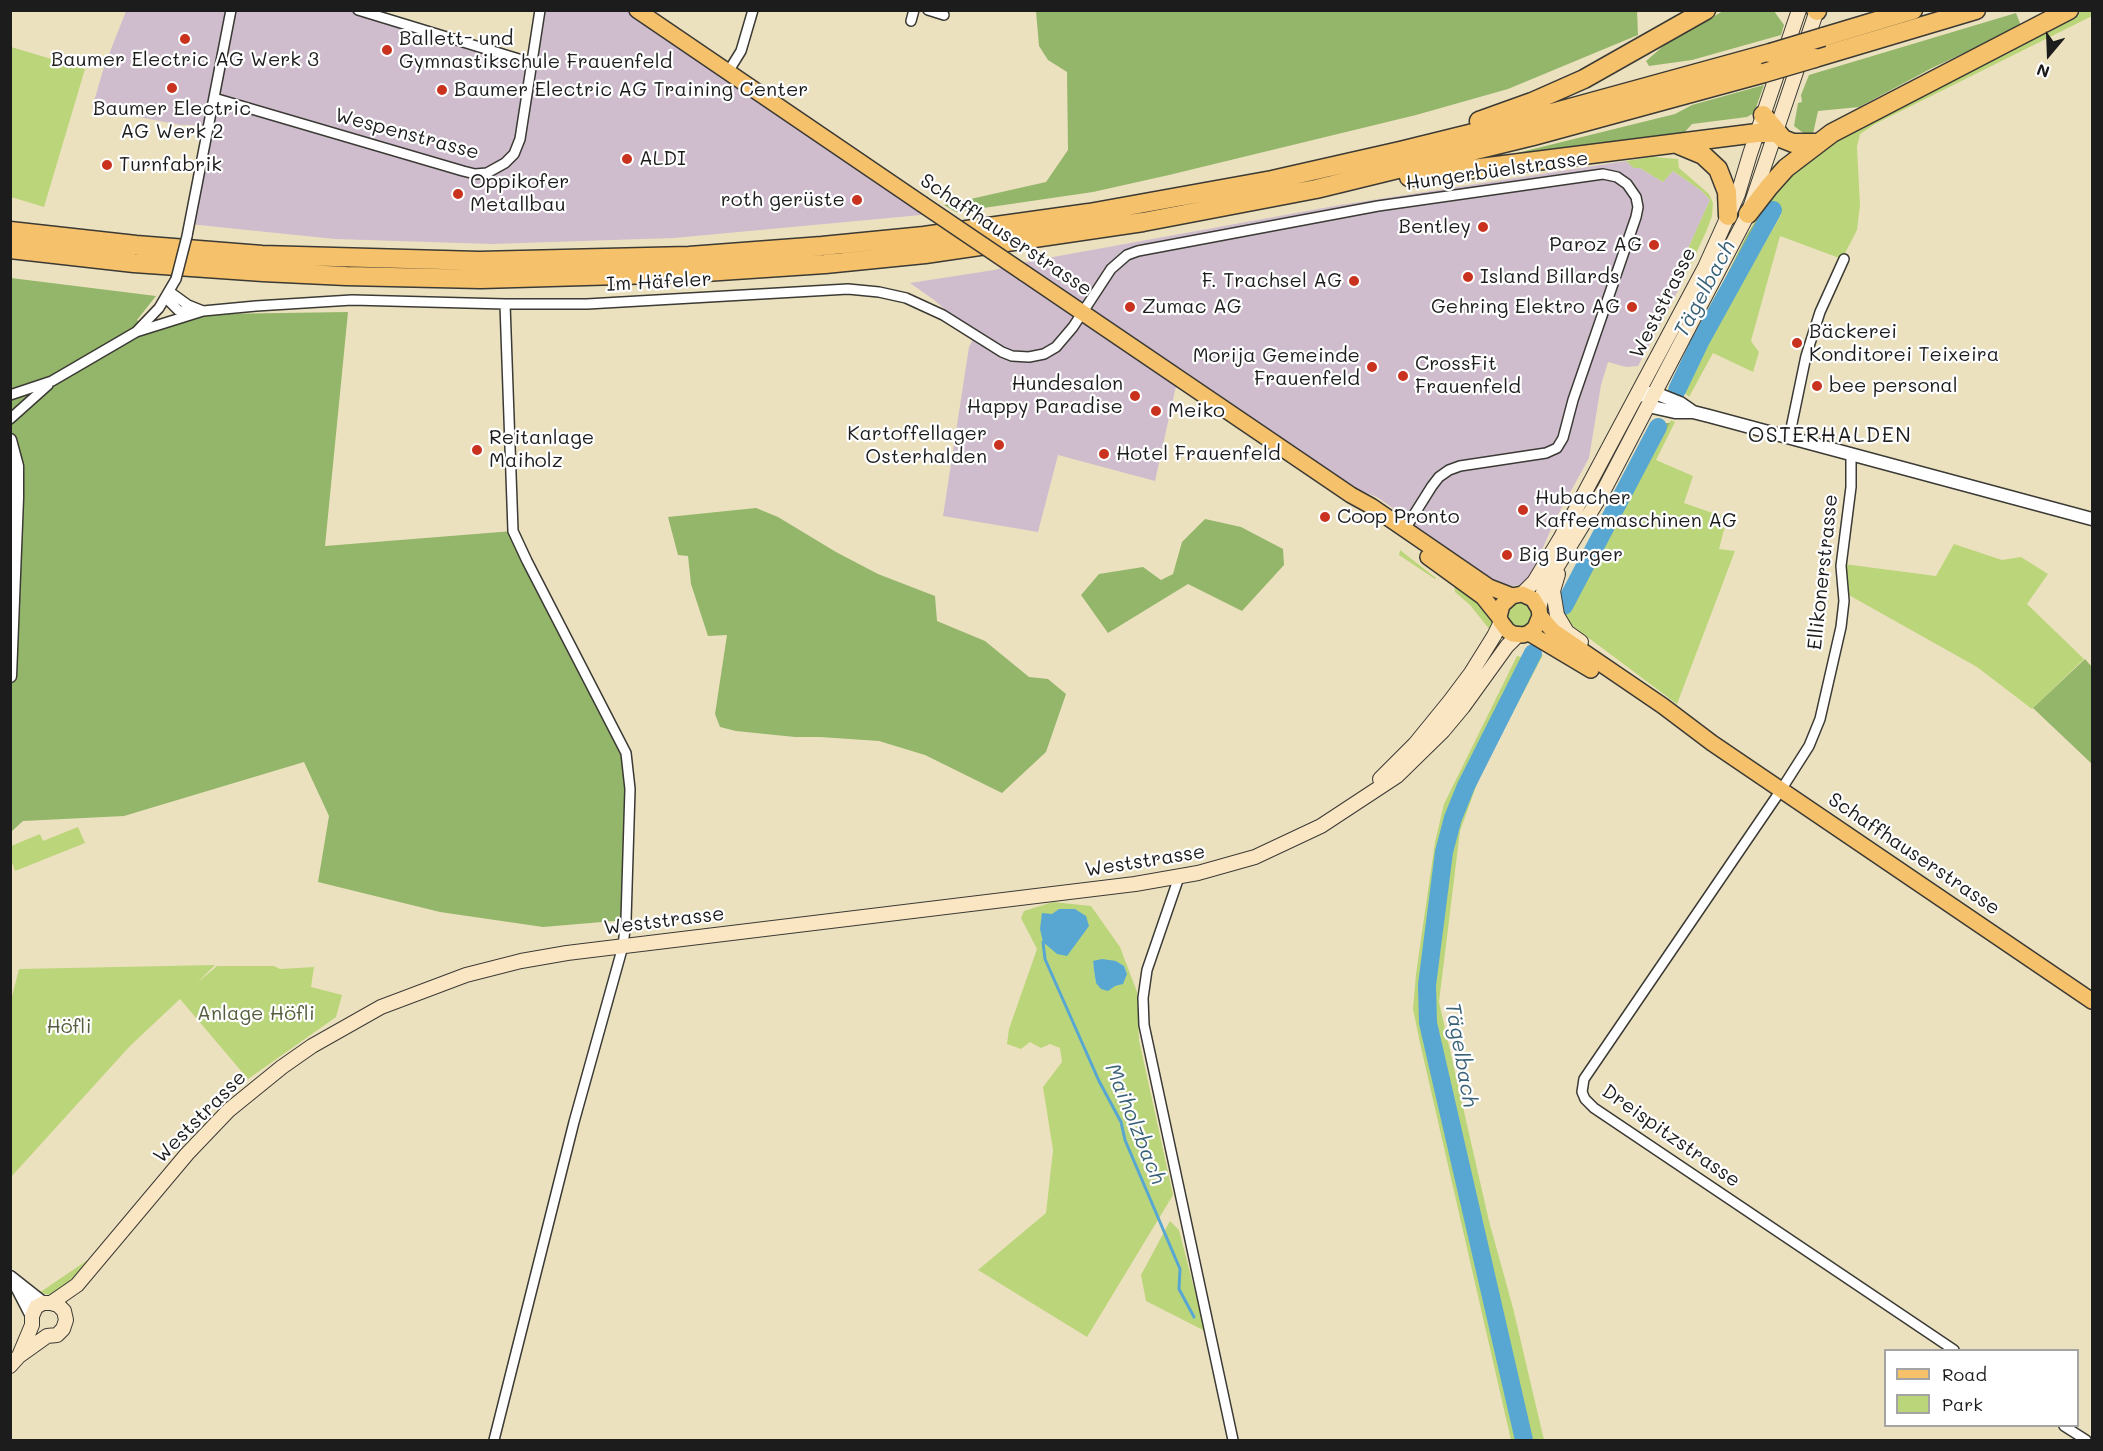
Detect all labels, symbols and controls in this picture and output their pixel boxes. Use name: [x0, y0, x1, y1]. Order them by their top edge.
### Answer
north arrow: [2019, 24, 2079, 84]
place label: Ballett- und Gymnastikschule Frauenfeld: [399, 27, 672, 74]
marker: Baumer Electric AG Werk 3: [178, 32, 192, 46]
marker: Ballett- und Gymnastikschule Frauenfeld: [380, 43, 394, 57]
place label: Baumer Electric AG Werk 3: [51, 48, 319, 72]
text: N: [2034, 60, 2052, 83]
place label: Baumer Electric AG Training Center: [454, 78, 808, 102]
marker: Baumer Electric AG Werk 2: [165, 81, 179, 95]
marker: Baumer Electric AG Training Center: [435, 83, 449, 97]
place label: Baumer Electric AG Werk 2: [93, 97, 251, 144]
street label: Wespenstrasse: [332, 103, 482, 165]
street label: Hungerbüelstrasse: [1404, 146, 1590, 196]
place label: ALDI: [639, 147, 686, 171]
marker: ALDI: [620, 152, 634, 166]
place label: Turnfabrik: [119, 153, 222, 177]
marker: Turnfabrik: [100, 158, 114, 172]
street label: Schaffhauserstrasse: [916, 169, 1096, 301]
place label: Oppikofer Metallbau: [470, 170, 569, 217]
marker: Oppikofer Metallbau: [451, 187, 465, 201]
place label: roth gerüste: [721, 188, 845, 212]
marker: roth gerüste: [850, 193, 864, 207]
place label: Bentley: [1398, 215, 1471, 239]
marker: Bentley: [1476, 220, 1490, 234]
place label: Paroz AG: [1549, 233, 1642, 257]
water label: Tägelbach: [1669, 236, 1741, 342]
marker: Paroz AG: [1647, 238, 1661, 252]
street label: Weststrasse: [1625, 244, 1701, 362]
place label: Island Billards: [1480, 265, 1620, 289]
street label: Im Häfeler: [606, 267, 712, 297]
place label: F. Trachsel AG: [1202, 269, 1342, 293]
marker: Island Billards: [1461, 270, 1475, 284]
marker: F. Trachsel AG: [1347, 274, 1361, 288]
place label: Zumac AG: [1142, 295, 1242, 319]
place label: Gehring Elektro AG: [1431, 295, 1620, 319]
marker: Zumac AG: [1123, 300, 1137, 314]
marker: Gehring Elektro AG: [1625, 300, 1639, 314]
place label: Bäckerei Konditorei Teixeira: [1809, 320, 1999, 367]
marker: Bäckerei Konditorei Teixeira: [1790, 336, 1804, 350]
place label: Morija Gemeinde Frauenfeld: [1193, 344, 1360, 391]
place label: CrossFit Frauenfeld: [1415, 352, 1521, 399]
marker: Morija Gemeinde Frauenfeld: [1365, 360, 1379, 374]
marker: CrossFit Frauenfeld: [1396, 369, 1410, 383]
place label: Hundesalon Happy Paradise: [967, 372, 1123, 419]
place label: bee personal: [1829, 374, 1958, 398]
marker: bee personal: [1810, 379, 1824, 393]
marker: Hundesalon Happy Paradise: [1128, 389, 1142, 403]
place label: Meiko: [1168, 399, 1225, 423]
marker: Meiko: [1149, 404, 1163, 418]
place label: Kartoffellager Osterhalden: [847, 422, 987, 469]
district label: OSTERHALDEN: [1748, 423, 1912, 449]
place label: Reitanlage Maiholz: [489, 426, 594, 473]
marker: Kartoffellager Osterhalden: [992, 438, 1006, 452]
place label: Hotel Frauenfeld: [1116, 442, 1281, 466]
marker: Reitanlage Maiholz: [470, 443, 484, 457]
marker: Hotel Frauenfeld: [1097, 447, 1111, 461]
place label: Hubacher Kaffeemaschinen AG: [1535, 486, 1737, 533]
street label: Ellikonerstrasse: [1803, 493, 1843, 651]
marker: Hubacher Kaffeemaschinen AG: [1516, 503, 1530, 517]
place label: Coop Pronto: [1337, 505, 1460, 529]
marker: Coop Pronto: [1318, 510, 1332, 524]
place label: Big Burger: [1519, 543, 1623, 567]
marker: Big Burger: [1500, 548, 1514, 562]
street label: Schaffhauserstrasse: [1824, 788, 2004, 920]
street label: Weststrasse: [1083, 840, 1207, 882]
street label: Weststrasse: [602, 902, 726, 940]
water label: Tägelbach: [1439, 1001, 1483, 1109]
park label: Anlage Höfli: [197, 1002, 315, 1026]
park label: Höfli: [46, 1015, 92, 1039]
water label: Maiholzbach: [1099, 1060, 1171, 1188]
street label: Weststrasse: [149, 1066, 251, 1168]
street label: Dreispitzstrasse: [1597, 1079, 1745, 1193]
legend: [1884, 1349, 2079, 1427]
text: Road: [1942, 1362, 1987, 1386]
text: Park: [1942, 1392, 1983, 1416]

